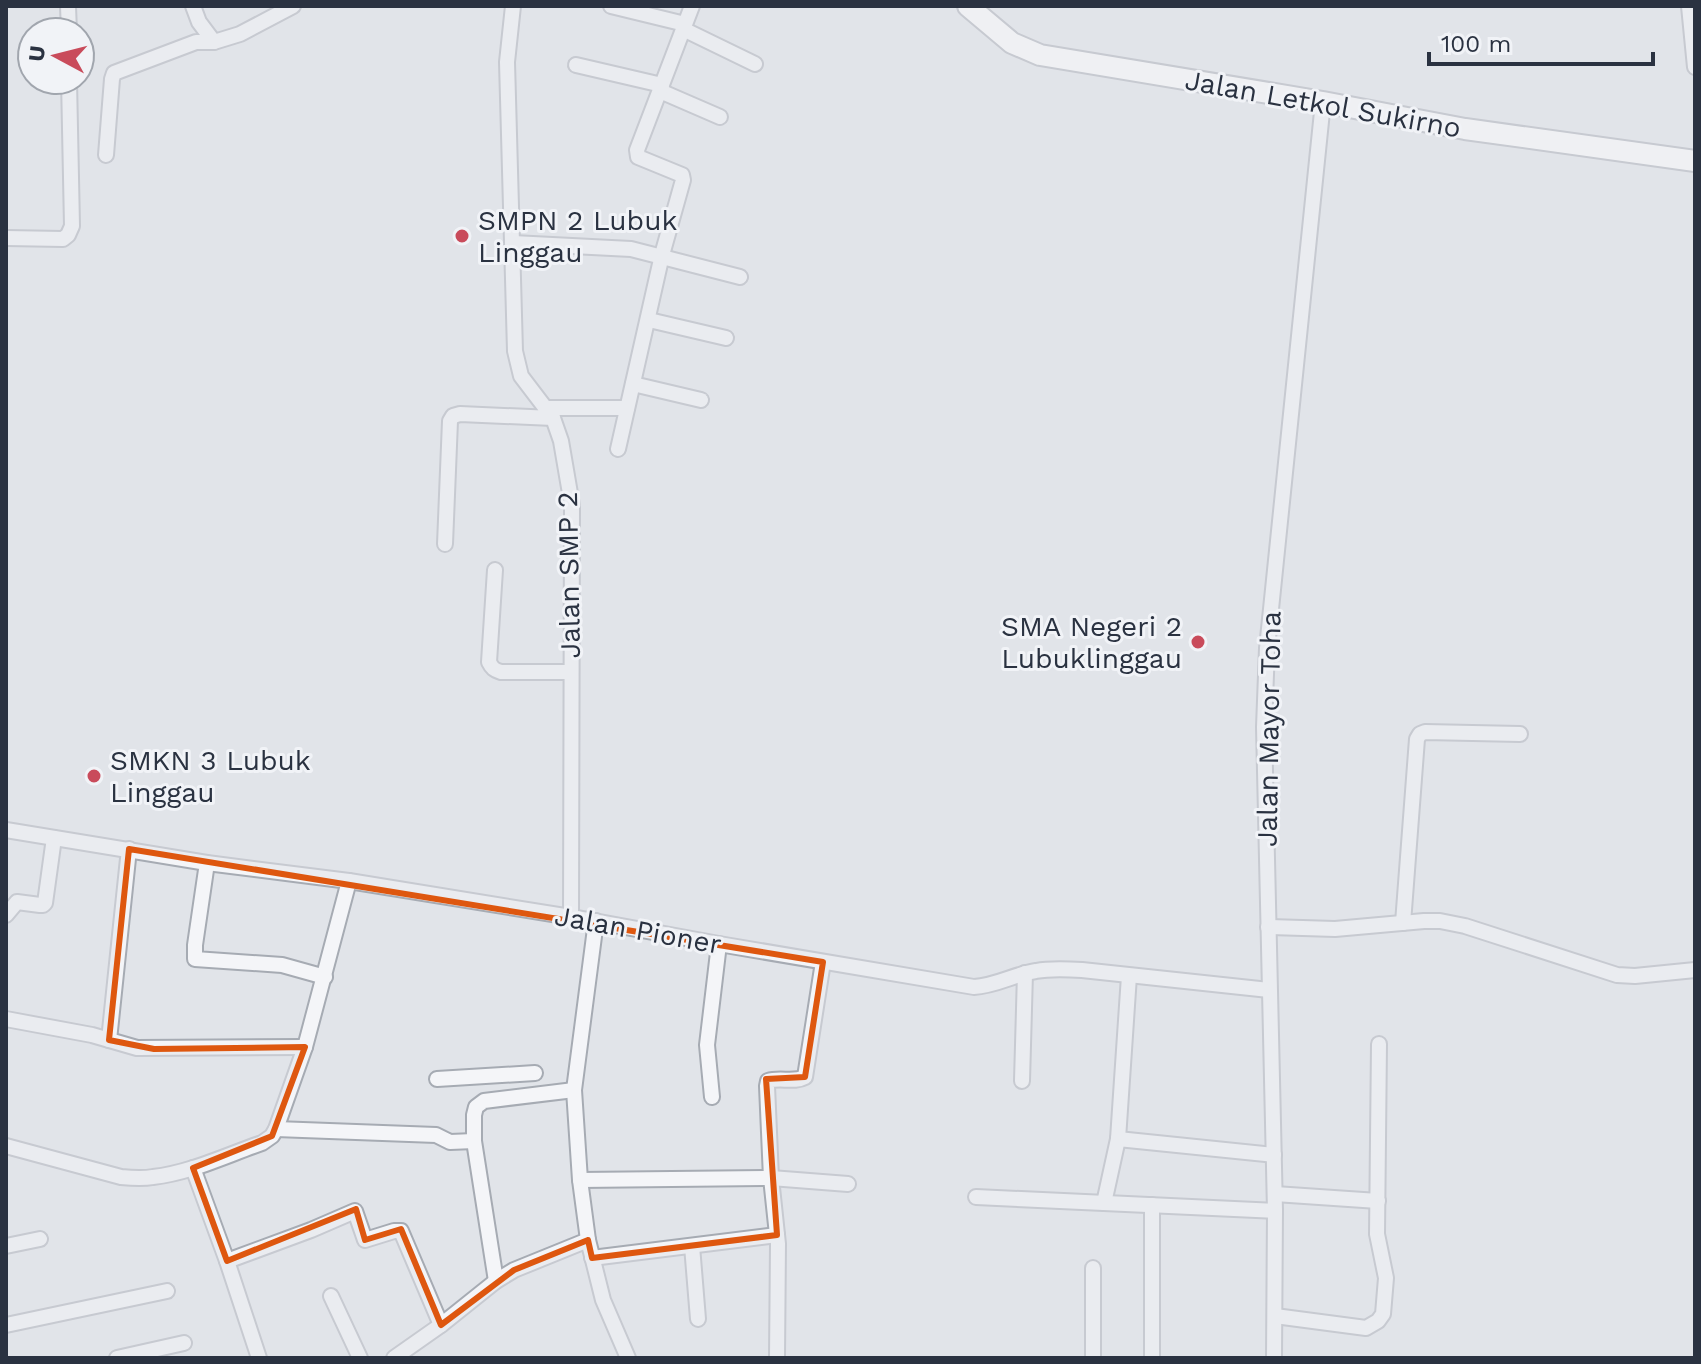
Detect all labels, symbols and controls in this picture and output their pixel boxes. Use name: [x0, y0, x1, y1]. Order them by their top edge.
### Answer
north arrow: [16, 16, 96, 96]
scale bar: [1429, 16, 1653, 66]
text: 100 m: [1441, 30, 1511, 58]
text: U: [23, 44, 50, 63]
street label: Jalan Letkol Sukirno: [1182, 63, 1464, 145]
place label: SMPN 2 Lubuk Linggau: [478, 204, 677, 269]
marker: SMPN 2 Lubuk Linggau: [453, 227, 471, 245]
street label: Jalan SMP 2: [551, 491, 587, 659]
place label: SMA Negeri 2 Lubuklinggau: [1001, 610, 1182, 675]
street label: Jalan Mayor Toha: [1250, 611, 1288, 847]
marker: SMA Negeri 2 Lubuklinggau: [1189, 633, 1207, 651]
place label: SMKN 3 Lubuk Linggau: [110, 744, 311, 809]
marker: SMKN 3 Lubuk Linggau: [85, 767, 103, 785]
street label: Jalan Pioner: [552, 899, 724, 961]

